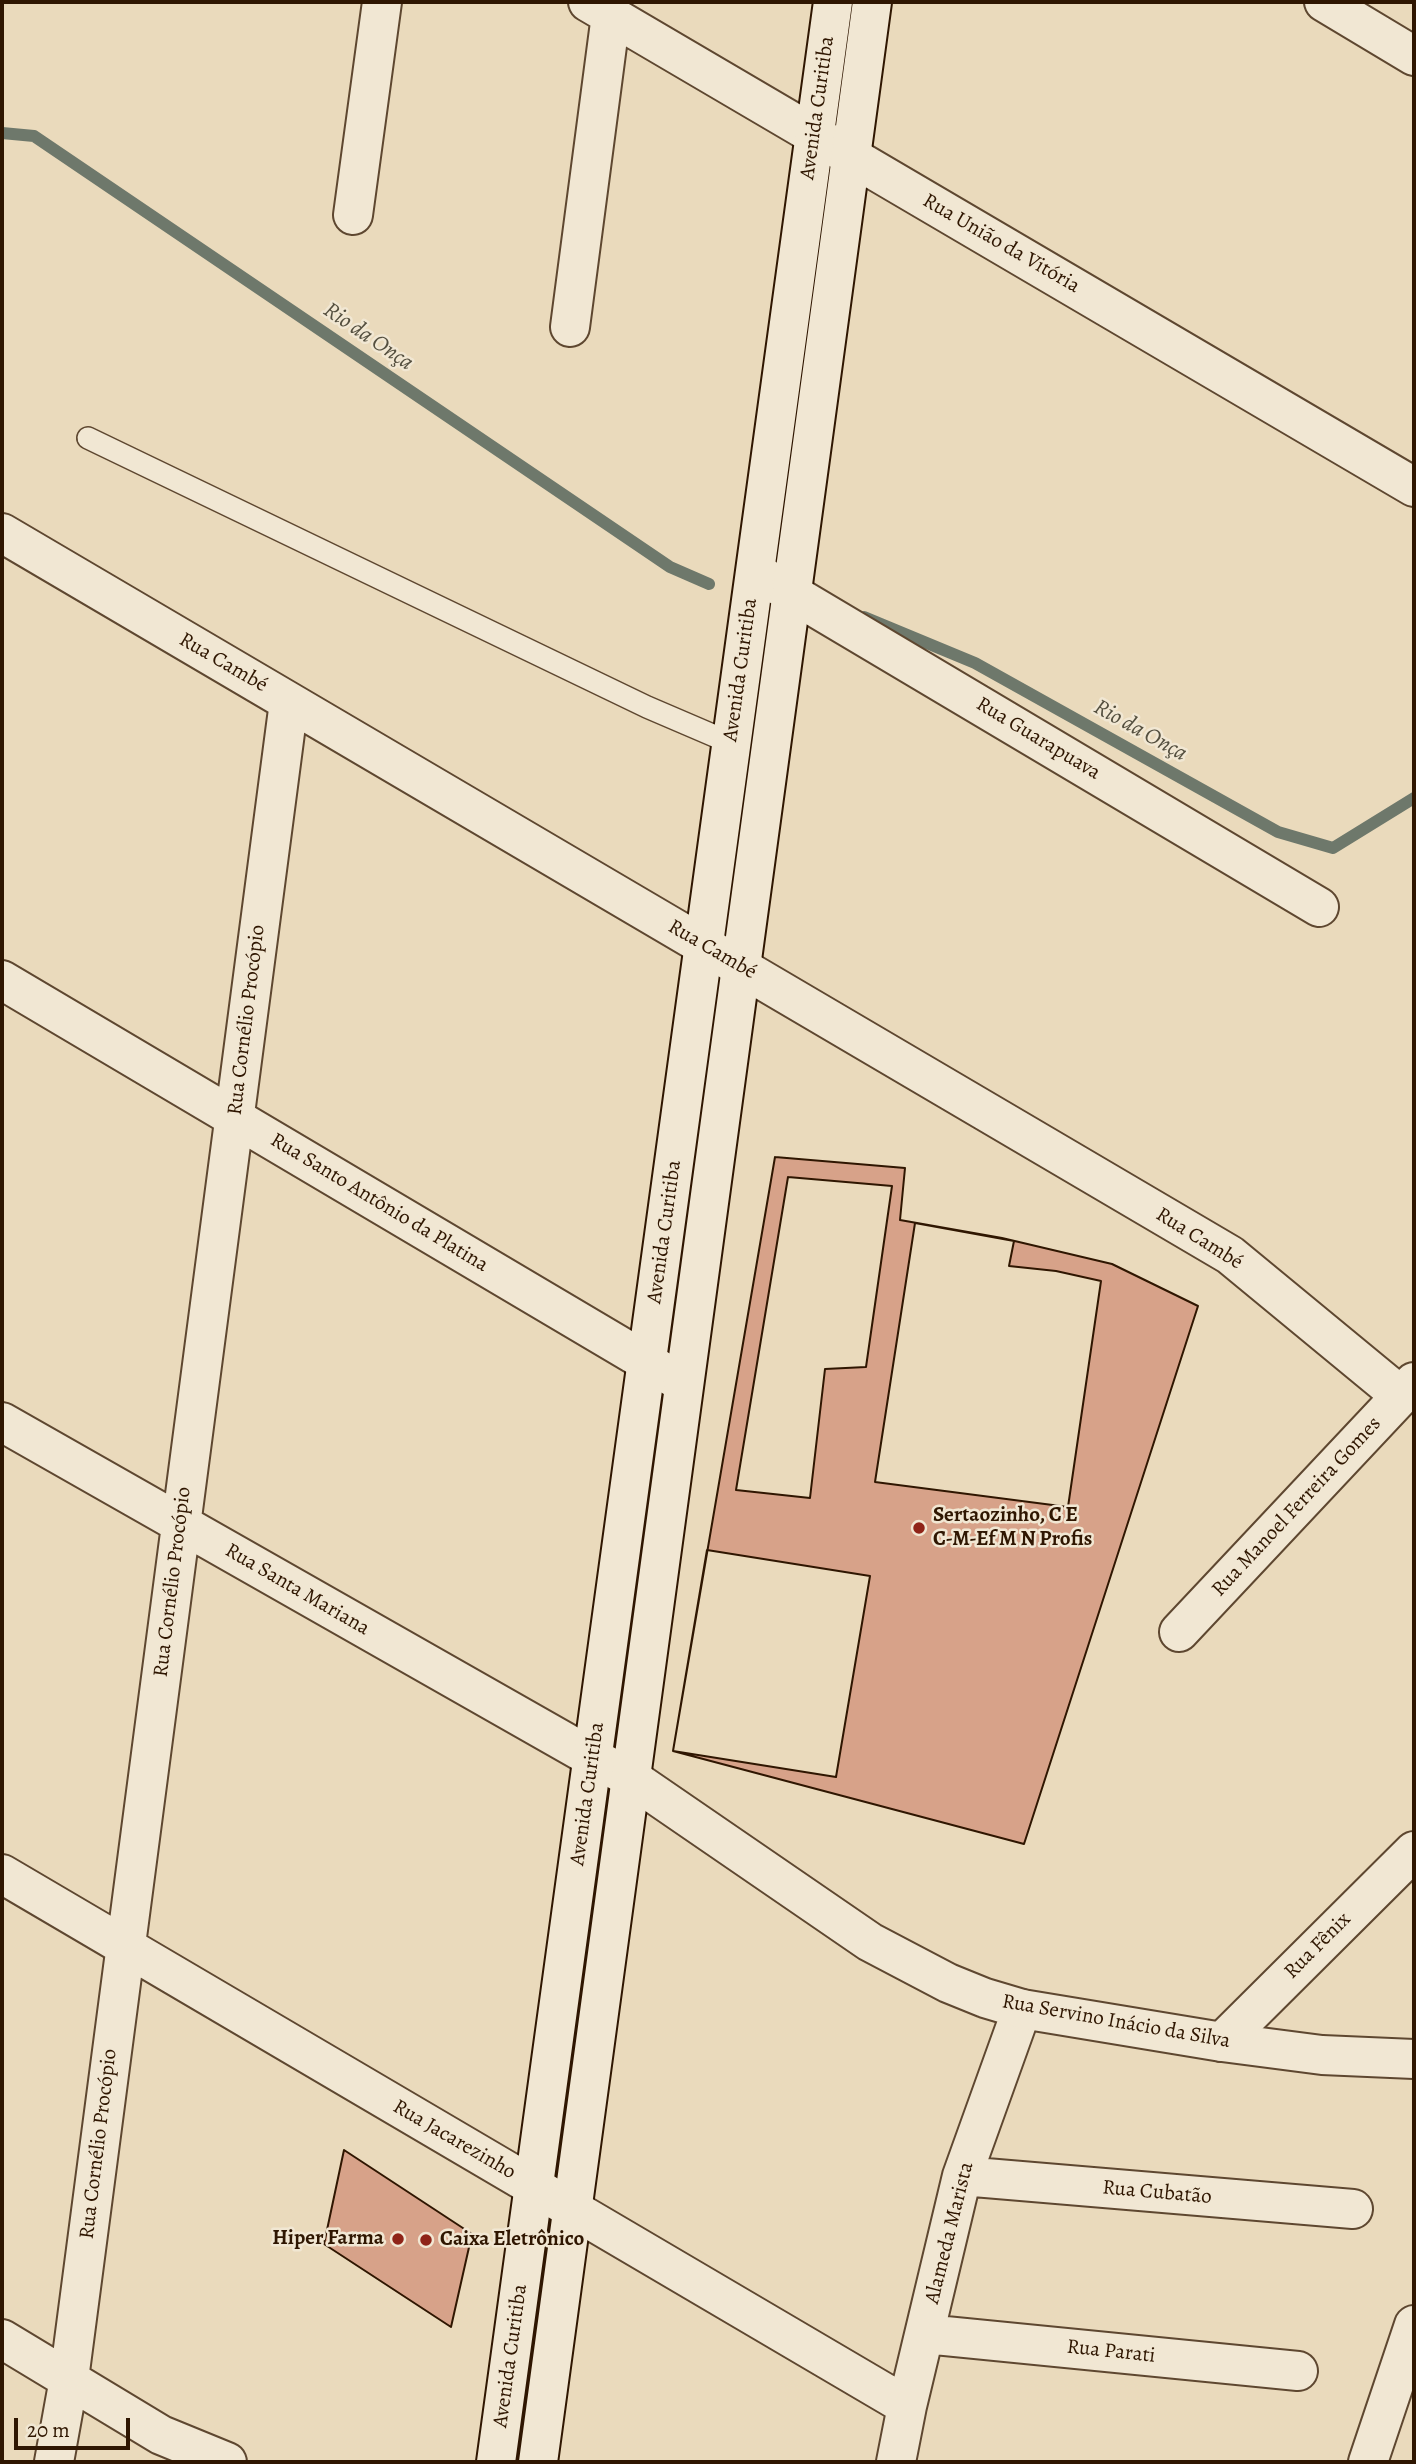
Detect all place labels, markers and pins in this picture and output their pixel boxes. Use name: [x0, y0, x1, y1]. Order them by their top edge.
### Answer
place label: Sertaozinho, C E C-M-Ef M N Profis: [933, 1503, 1092, 1553]
marker: Sertaozinho, C E C-M-Ef M N Profis: [911, 1520, 927, 1536]
place label: Hiper Farma: [272, 2226, 384, 2252]
place label: Caixa Eletrônico: [440, 2227, 584, 2253]
marker: Hiper Farma: [390, 2231, 406, 2247]
marker: Caixa Eletrônico: [418, 2232, 434, 2248]

